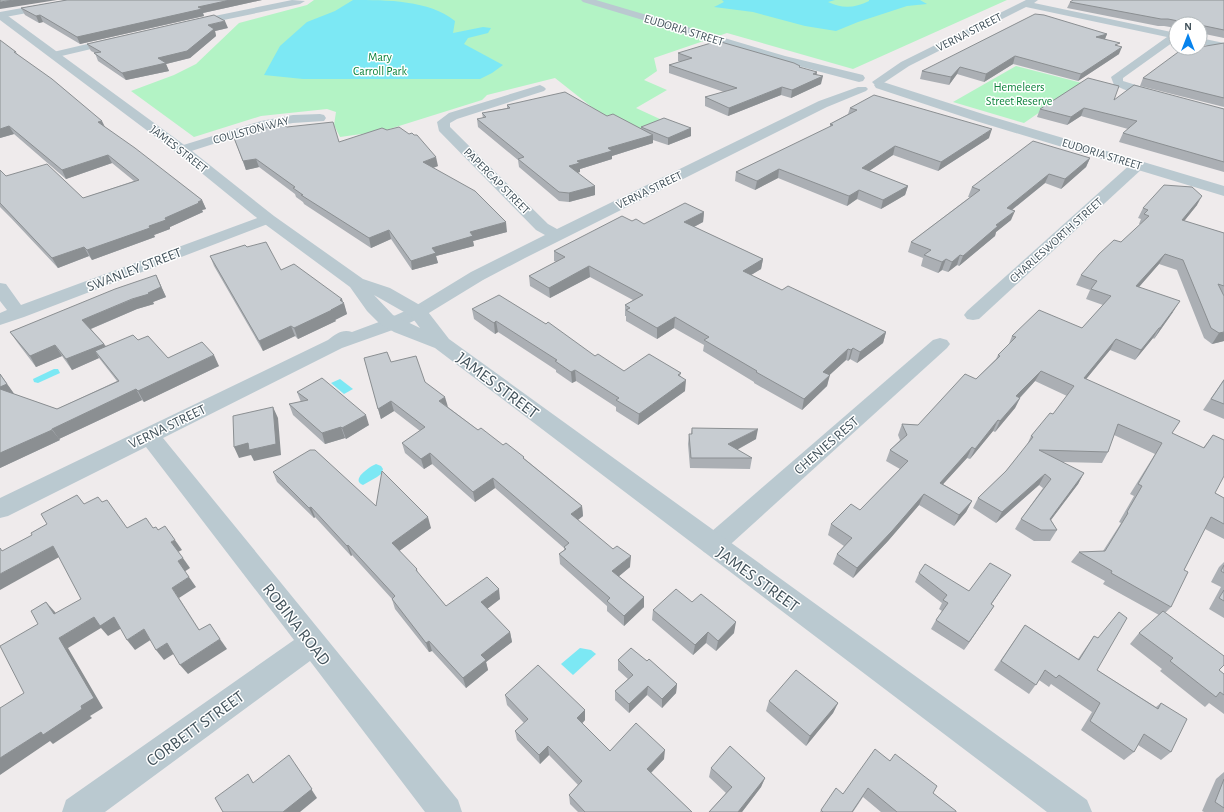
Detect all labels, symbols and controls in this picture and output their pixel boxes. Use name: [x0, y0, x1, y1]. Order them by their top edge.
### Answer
street label: VERNA STREET: [934, 10, 1004, 54]
street label: EUDORIA STREET: [643, 12, 726, 48]
north arrow: [1168, 16, 1208, 56]
text: N: [1184, 21, 1192, 32]
park label: Mary Carroll Park: [353, 51, 407, 77]
park label: Hemeleers Street Reserve: [986, 81, 1052, 107]
street label: COULSTON WAY: [212, 114, 291, 146]
street label: JAMES STREET: [148, 123, 210, 175]
street label: EUDORIA STREET: [1061, 136, 1144, 172]
street label: PAPERCAP STREET: [462, 146, 532, 216]
street label: VERNA STREET: [614, 169, 684, 211]
street label: CHARLESWORTH STREET: [1007, 195, 1105, 285]
street label: SWANLEY STREET: [85, 245, 184, 294]
street label: JAMES STREET: [454, 349, 542, 422]
street label: VERNA STREET: [127, 402, 208, 452]
street label: CHENIES REST: [792, 414, 862, 477]
street label: JAMES STREET: [713, 544, 802, 615]
street label: ROBINA ROAD: [260, 580, 334, 668]
street label: CORBETT STREET: [143, 687, 247, 769]

